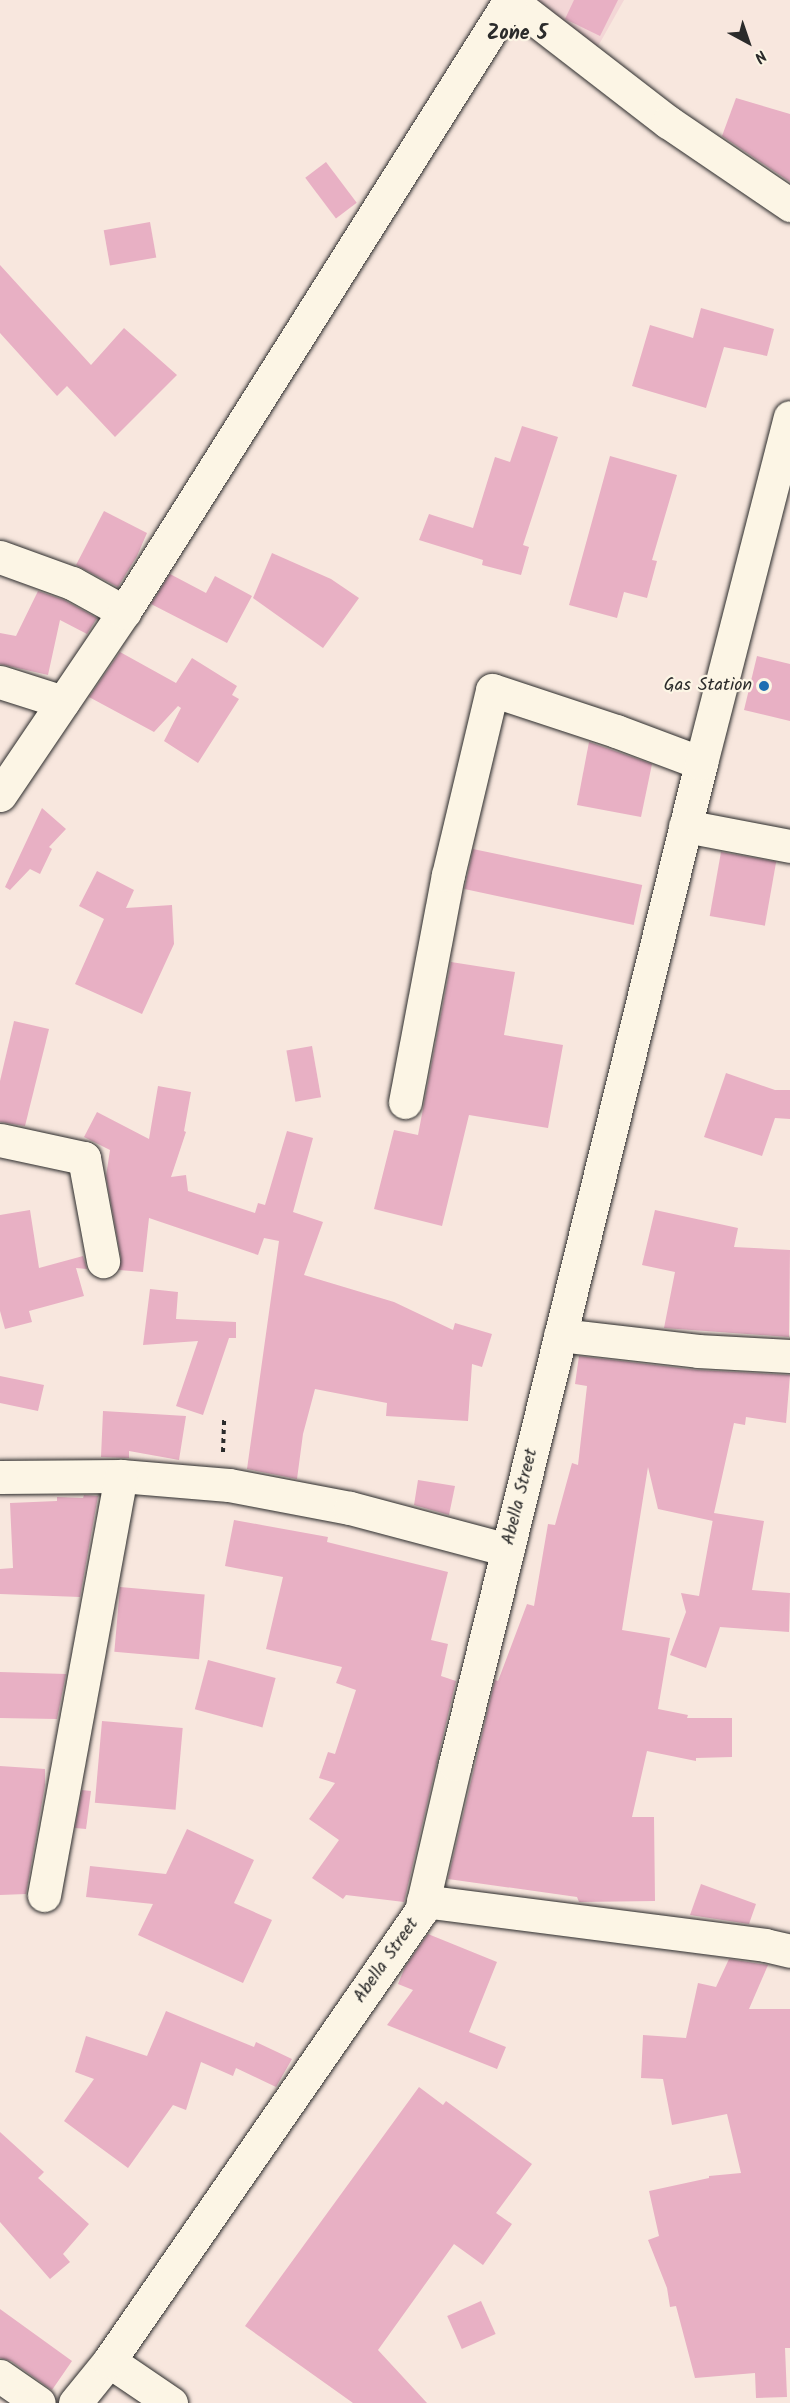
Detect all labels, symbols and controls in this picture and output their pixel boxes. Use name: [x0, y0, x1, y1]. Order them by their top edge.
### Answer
north arrow: [718, 12, 778, 72]
district label: Zone 5: [487, 22, 547, 46]
text: N: [748, 43, 772, 69]
place label: Gas Station: [664, 675, 752, 697]
marker: Gas Station: [757, 679, 771, 693]
street label: Abella Street: [499, 1447, 543, 1547]
street label: Abella Street: [350, 1914, 424, 2008]

